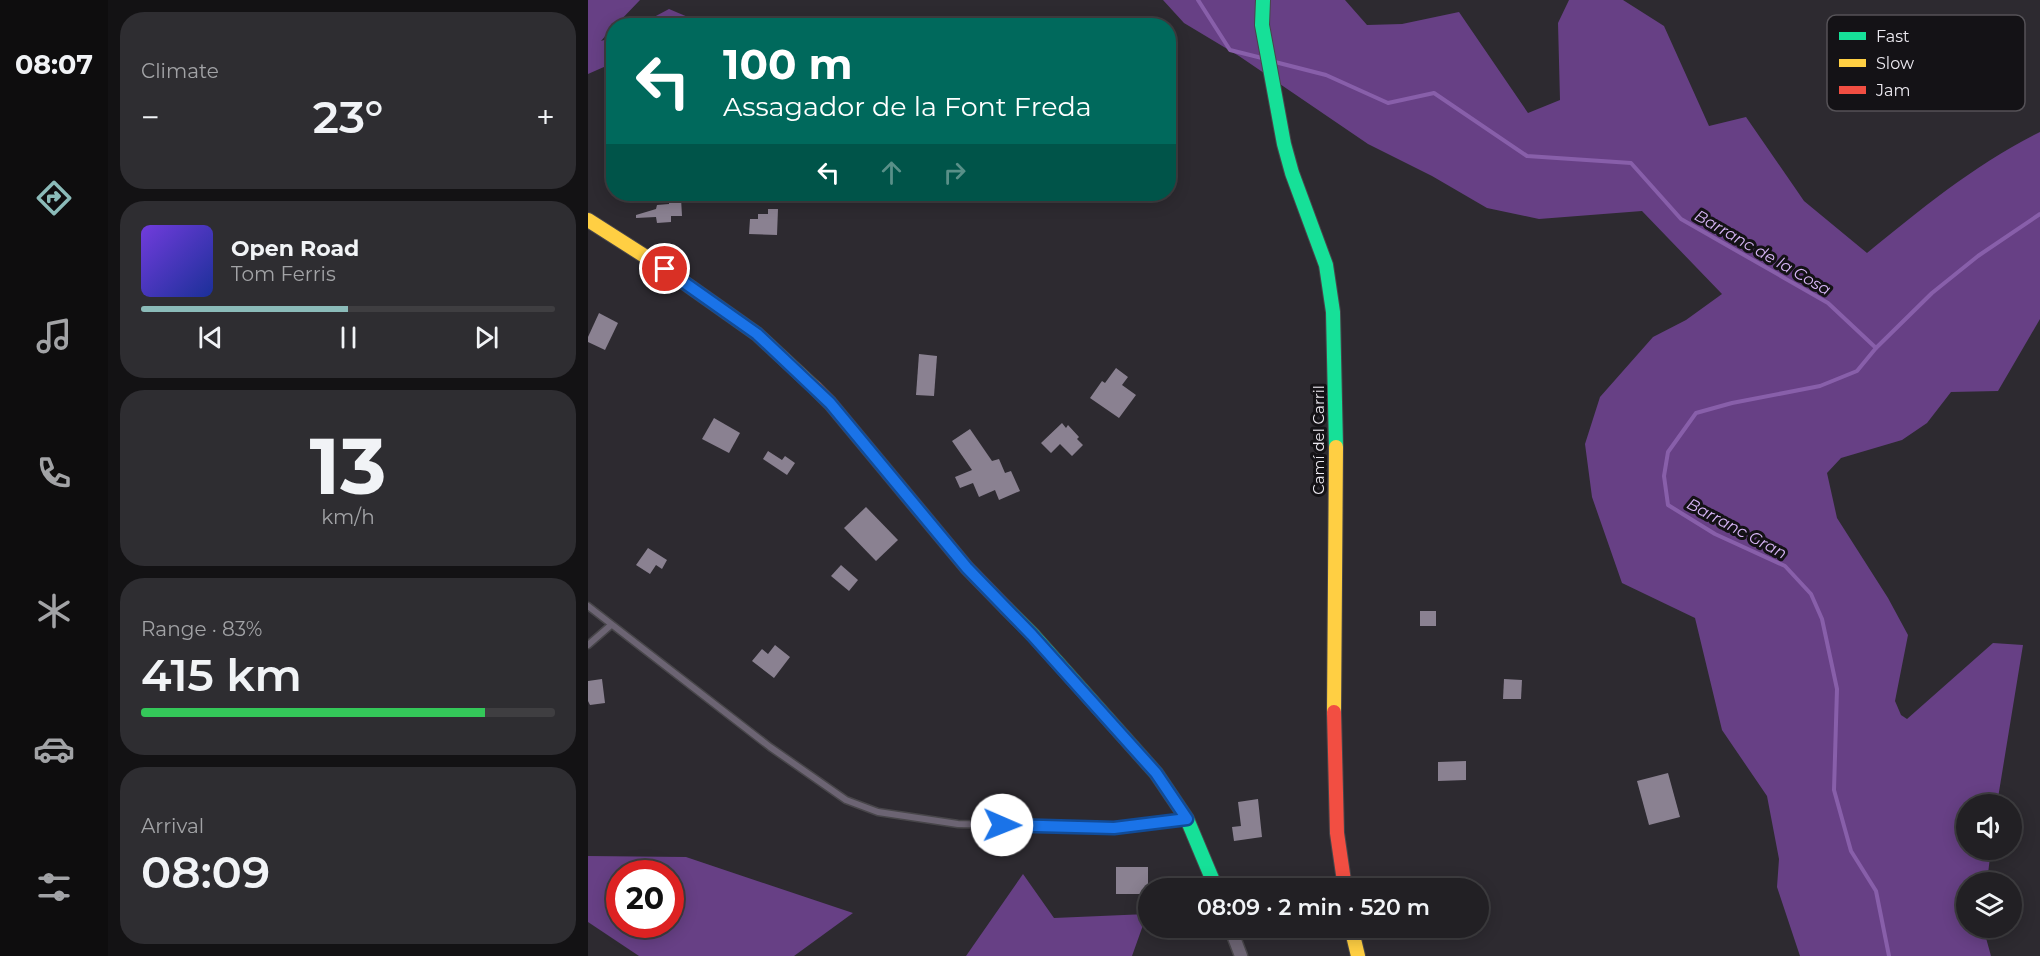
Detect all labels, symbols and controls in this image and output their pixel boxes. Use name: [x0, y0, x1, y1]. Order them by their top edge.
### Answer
legend: [1827, 15, 2025, 111]
text: Fast: [1876, 27, 1910, 46]
text: 100 m: [723, 38, 852, 90]
icon: left: [624, 42, 702, 120]
text: 08:07: [15, 48, 93, 81]
text: Slow: [1876, 54, 1914, 73]
text: Climate: [141, 59, 219, 83]
text: Jam: [1875, 81, 1910, 100]
text: 23°: [313, 89, 383, 144]
text: Assagador de la Font Freda: [723, 90, 1092, 123]
text: −: [141, 97, 160, 137]
text: +: [536, 97, 555, 137]
icon: left: [812, 156, 845, 189]
icon: ahead: [875, 156, 908, 189]
icon: right: [938, 156, 971, 189]
icon: directions: [33, 177, 75, 219]
water label: Barranc de la Cosa: [1691, 206, 1834, 299]
text: Open Road: [231, 235, 359, 262]
pin: [639, 243, 690, 294]
icon: arrive: [648, 252, 681, 285]
text: Tom Ferris: [231, 262, 336, 286]
icon: music: [33, 315, 75, 357]
icon: previous: [194, 321, 227, 354]
icon: pause: [332, 321, 365, 354]
icon: next: [470, 321, 503, 354]
street label: Camí del Carril: [1309, 385, 1328, 495]
text: 13: [310, 418, 386, 514]
icon: phone: [33, 452, 75, 494]
water label: Barranc Gran: [1684, 494, 1790, 563]
text: km/h: [321, 505, 375, 529]
icon: climate: [33, 590, 75, 632]
text: Range · 83%: [141, 617, 262, 641]
text: 415 km: [141, 647, 302, 702]
icon: car: [33, 728, 75, 770]
position arrow: [970, 793, 1034, 857]
map controls: [1956, 794, 2022, 938]
button: sound: [1956, 794, 2022, 860]
text: Arrival: [141, 814, 204, 838]
text: 08:09: [141, 844, 270, 899]
speed limit sign: 20: [606, 860, 684, 938]
icon: filters: [33, 866, 75, 908]
button: layers: [1956, 872, 2022, 938]
text: 08:09 · 2 min · 520 m: [1197, 894, 1430, 921]

